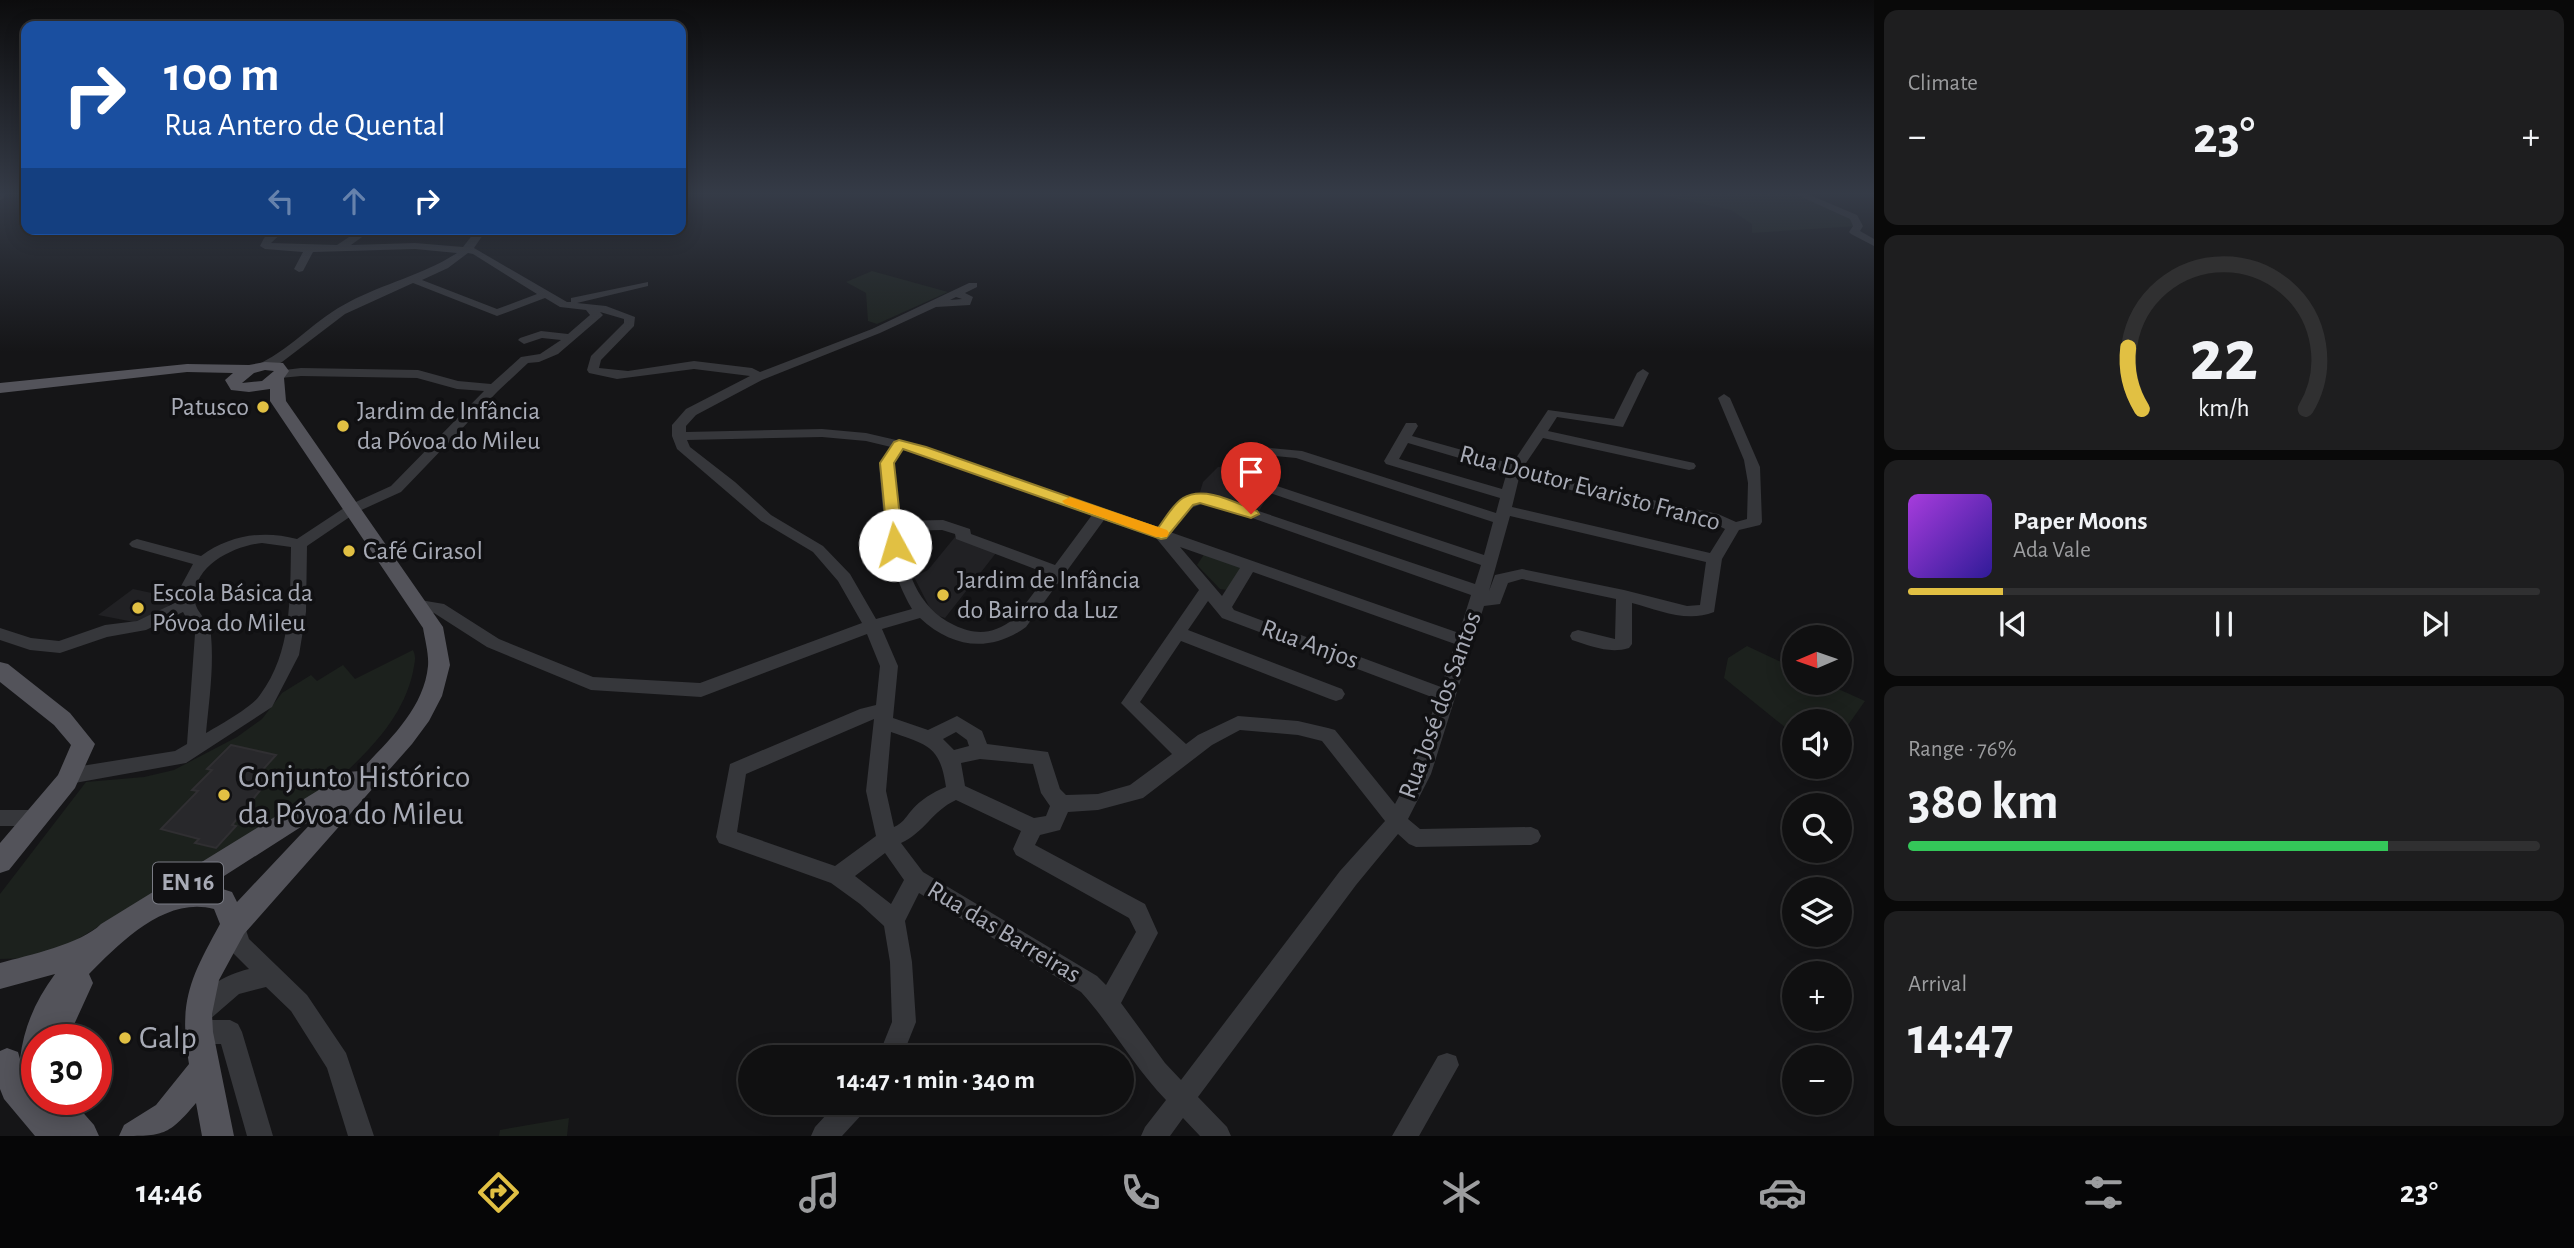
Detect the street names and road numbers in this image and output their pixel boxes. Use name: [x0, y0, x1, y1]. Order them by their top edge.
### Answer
street label: Rua Doutor Evaristo Franco: [1457, 441, 1723, 535]
street label: Rua José dos Santos: [1394, 608, 1486, 802]
street label: Rua Anjos: [1258, 615, 1362, 673]
road number: EN 16: [153, 862, 223, 903]
street label: Rua das Barreiras: [923, 876, 1085, 988]

